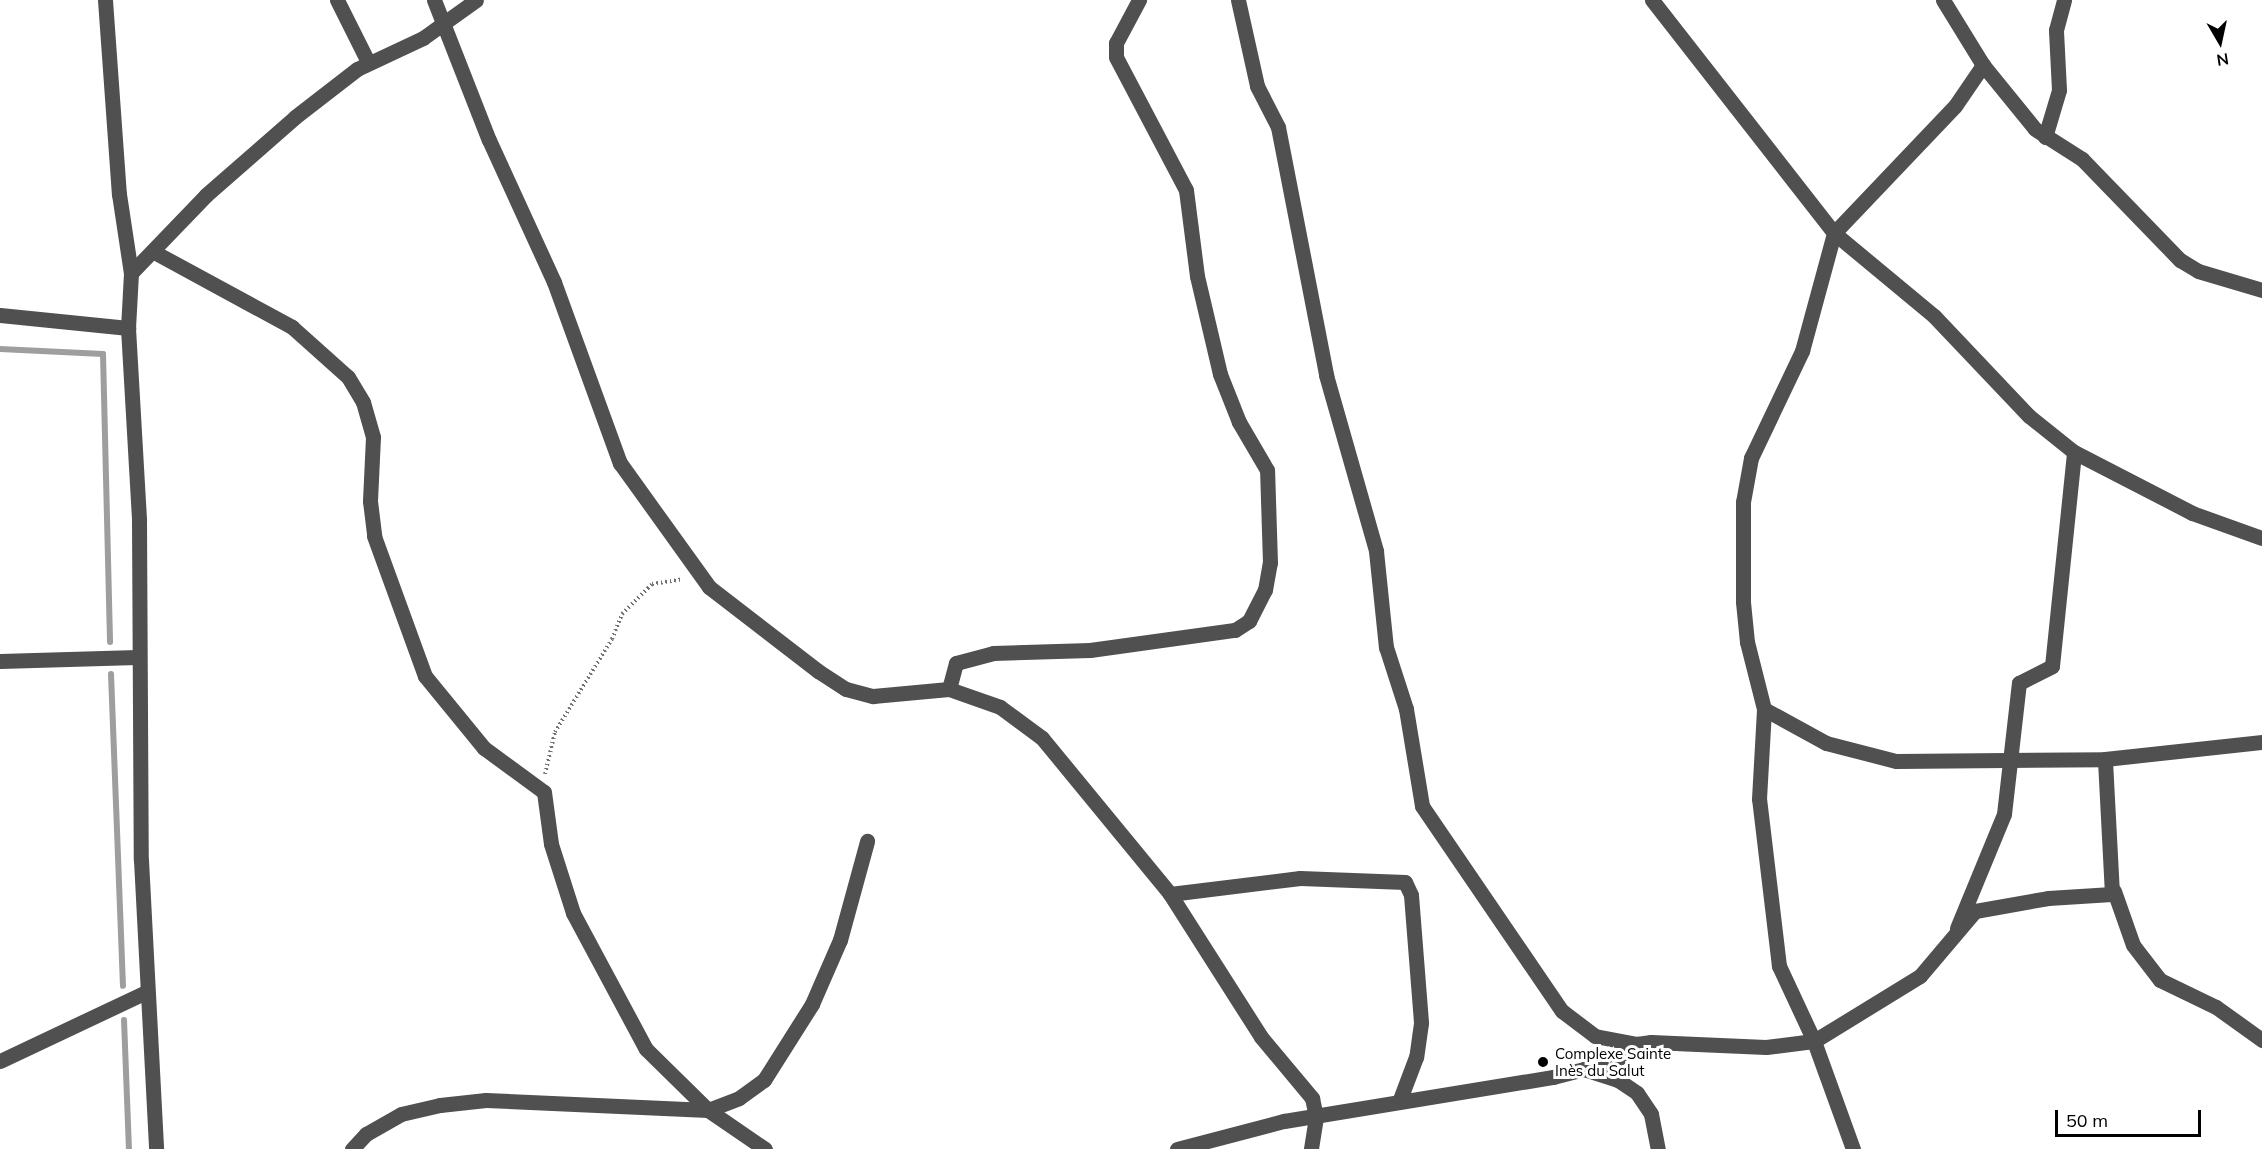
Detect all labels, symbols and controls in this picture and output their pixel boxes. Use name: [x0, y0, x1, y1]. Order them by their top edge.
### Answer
north arrow: [2190, 12, 2250, 72]
text: N: [2215, 49, 2230, 71]
place label: Complexe Sainte Inès du Salut: [1555, 1044, 1671, 1079]
marker: Complexe Sainte Inès du Salut: [1536, 1055, 1550, 1069]
scale bar: [2058, 1098, 2204, 1136]
text: 50 m: [2066, 1109, 2108, 1132]

